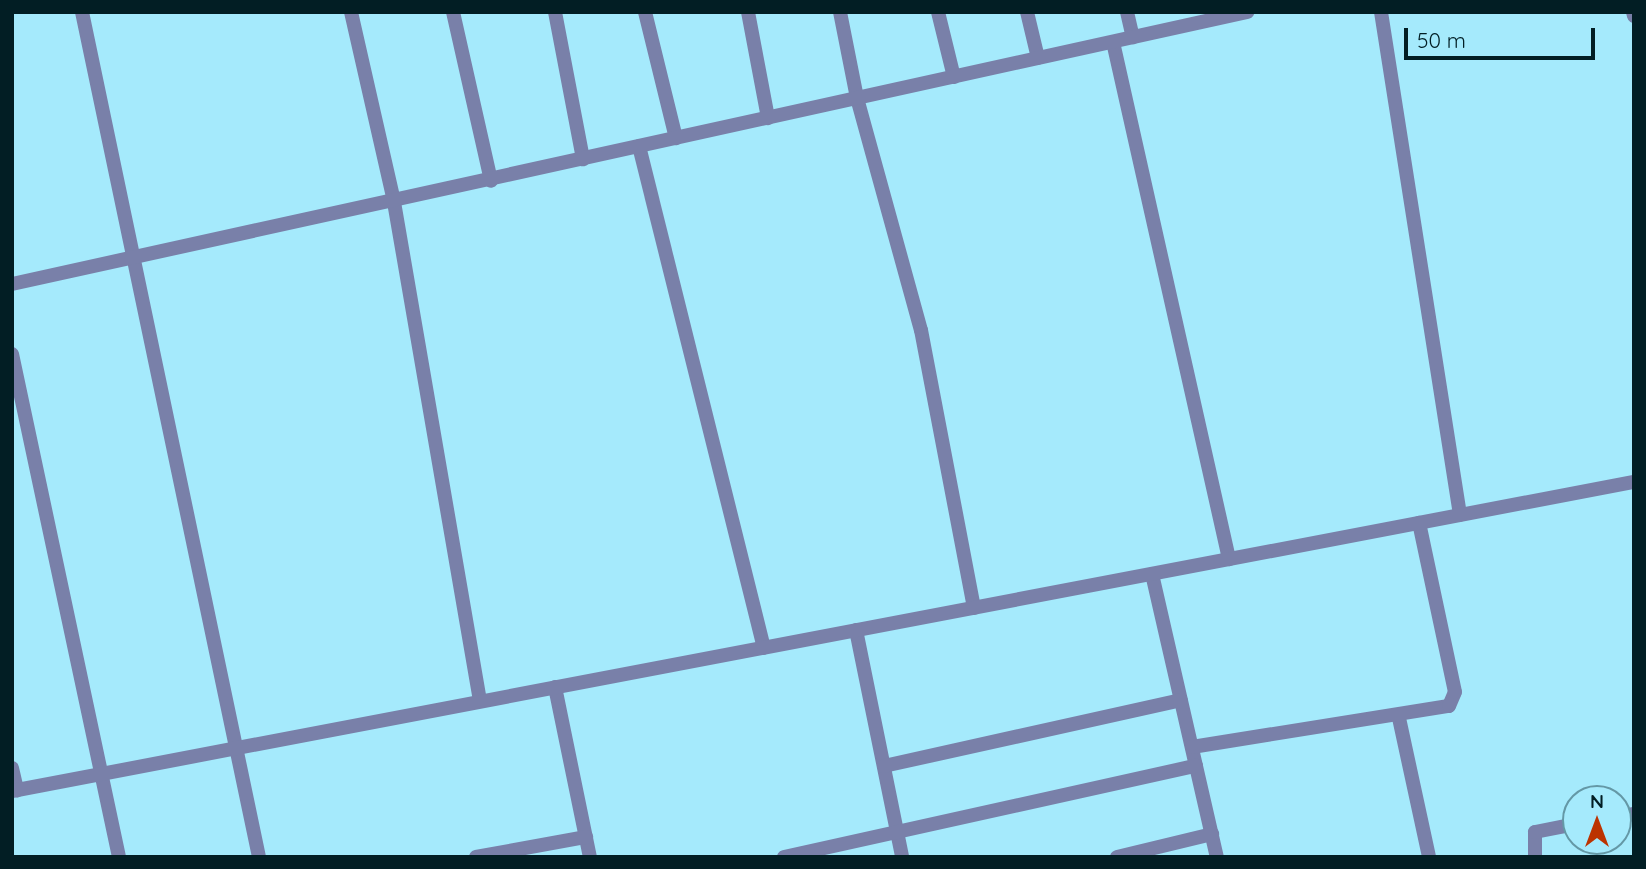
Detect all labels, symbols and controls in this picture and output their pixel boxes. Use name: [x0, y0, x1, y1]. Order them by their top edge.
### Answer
scale bar: [1408, 14, 1599, 58]
text: 50 m: [1417, 27, 1466, 53]
north arrow: [1562, 785, 1632, 855]
text: N: [1590, 789, 1604, 813]

